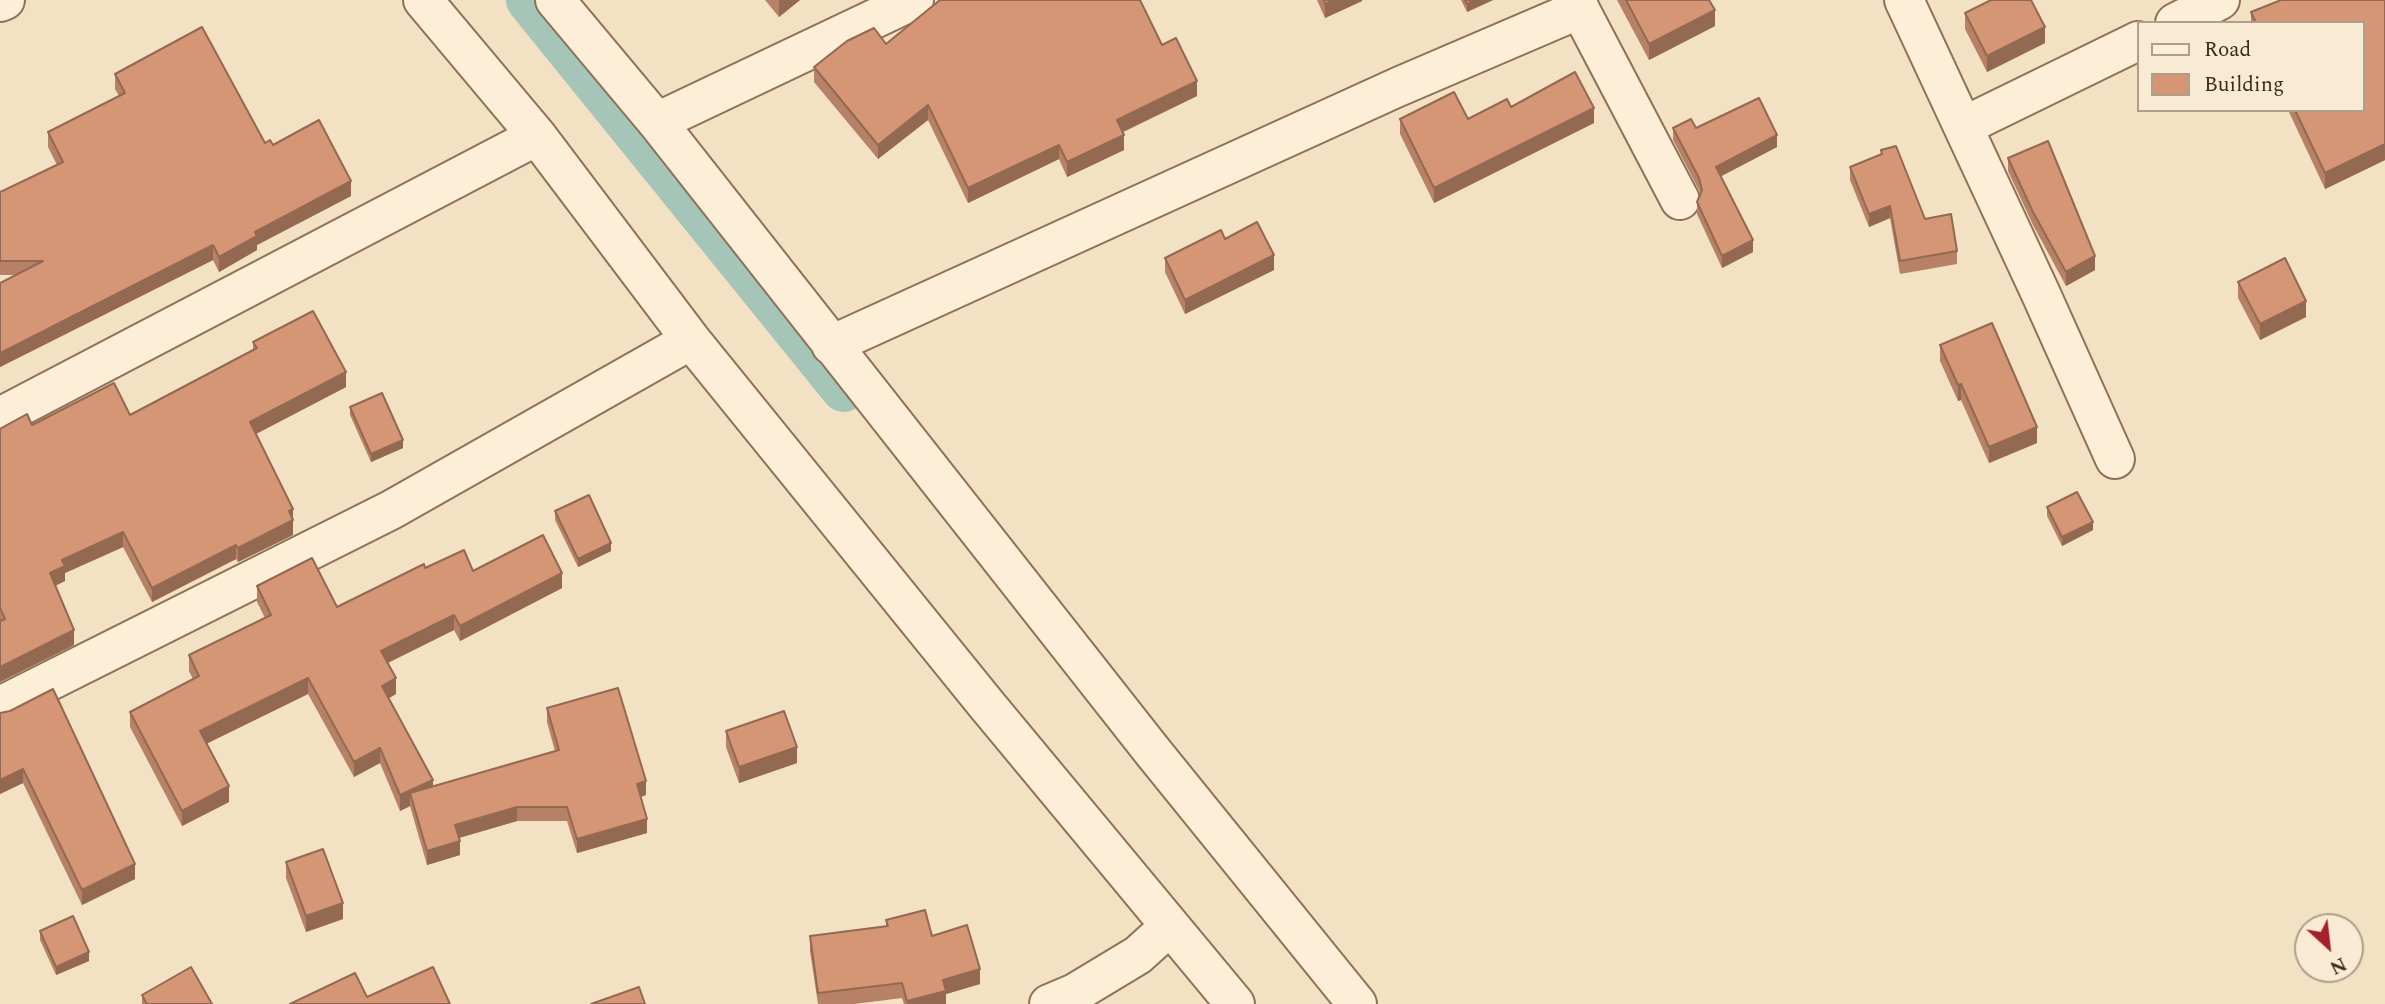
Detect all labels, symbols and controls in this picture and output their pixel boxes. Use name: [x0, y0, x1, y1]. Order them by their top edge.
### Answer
legend: [2136, 21, 2364, 112]
text: Road: [2204, 34, 2251, 66]
text: Building: [2204, 69, 2284, 101]
north arrow: [2294, 913, 2364, 983]
text: N: [2324, 949, 2351, 982]

